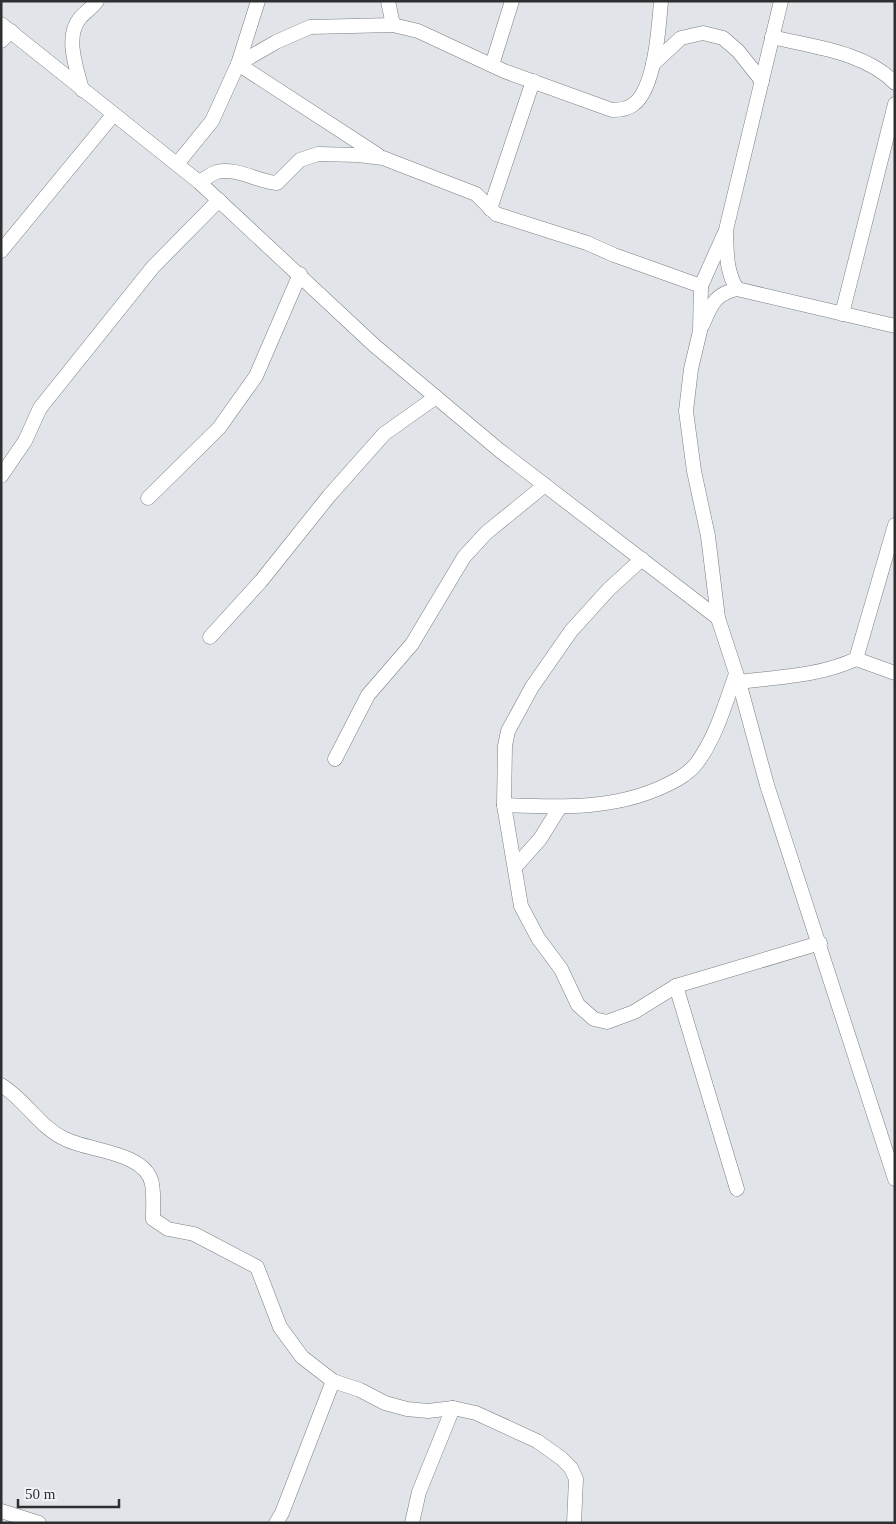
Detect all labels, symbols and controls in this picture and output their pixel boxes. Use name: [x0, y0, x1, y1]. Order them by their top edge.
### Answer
scale bar: [18, 1476, 119, 1508]
text: 50 m: [25, 1486, 56, 1502]

